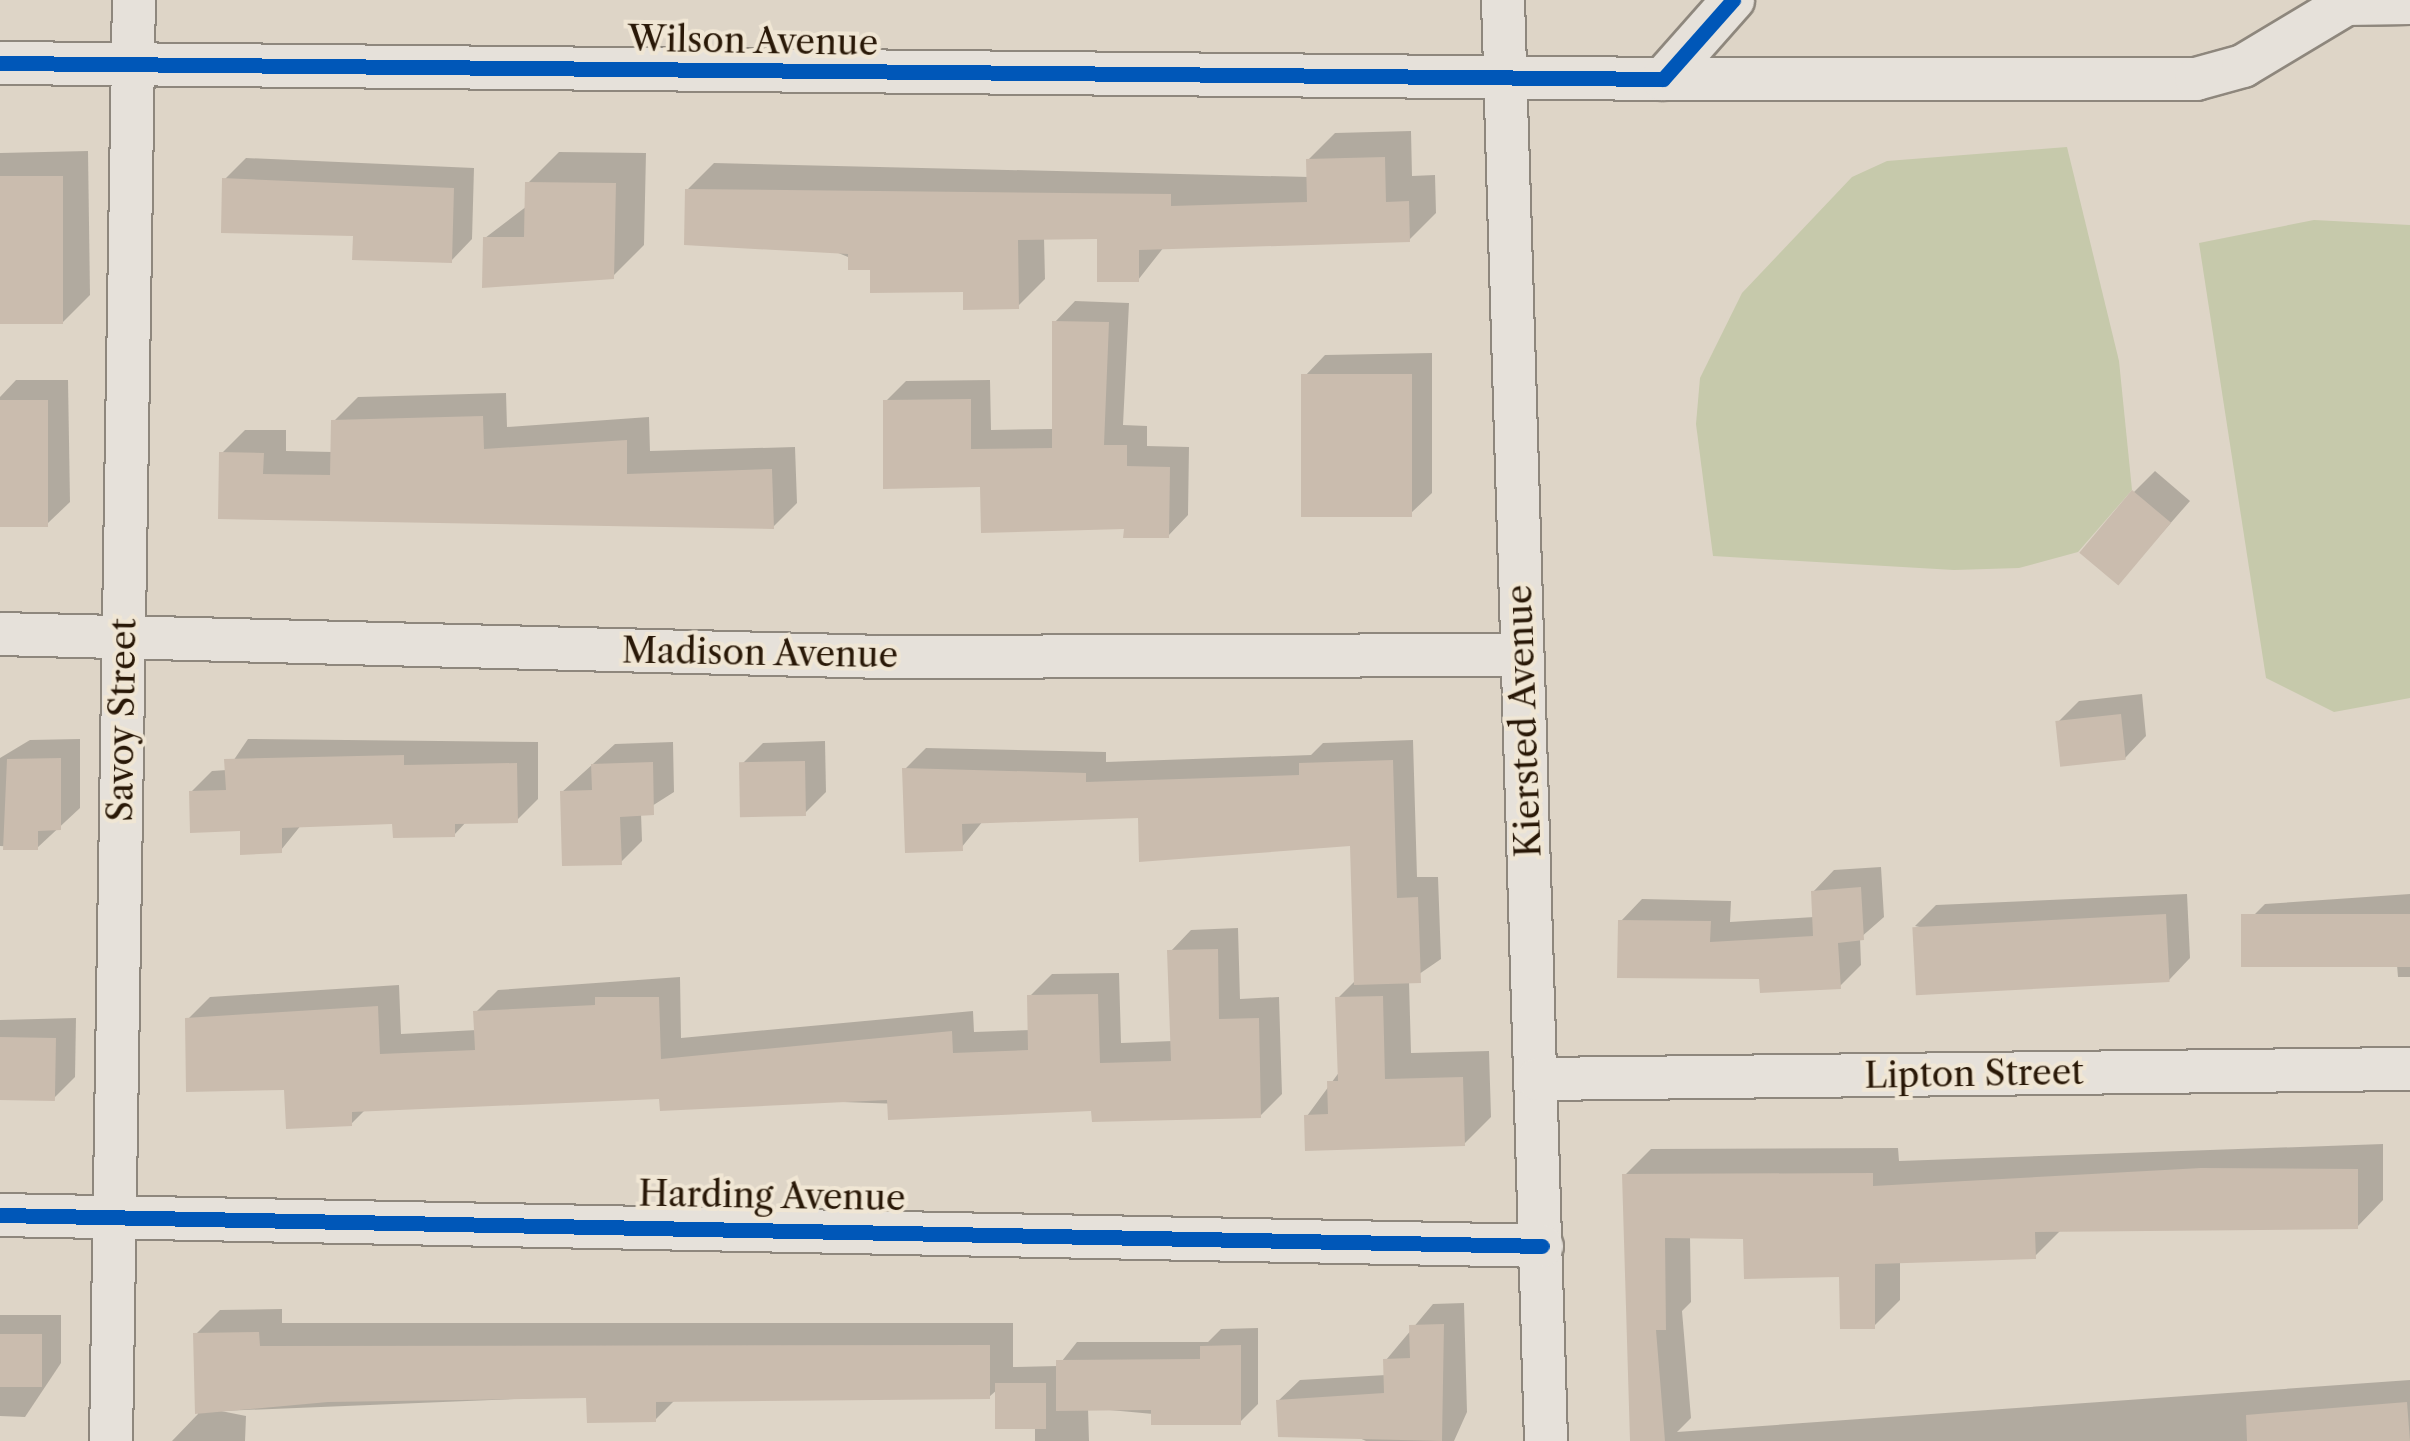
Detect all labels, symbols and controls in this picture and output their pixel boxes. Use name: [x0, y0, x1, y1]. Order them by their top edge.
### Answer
street label: Wilson Avenue: [627, 18, 879, 64]
street label: Kiersted Avenue: [1498, 583, 1550, 859]
street label: Savoy Street: [99, 617, 145, 823]
street label: Madison Avenue: [621, 630, 899, 676]
street label: Lipton Street: [1864, 1051, 2084, 1097]
street label: Harding Avenue: [637, 1173, 907, 1219]

